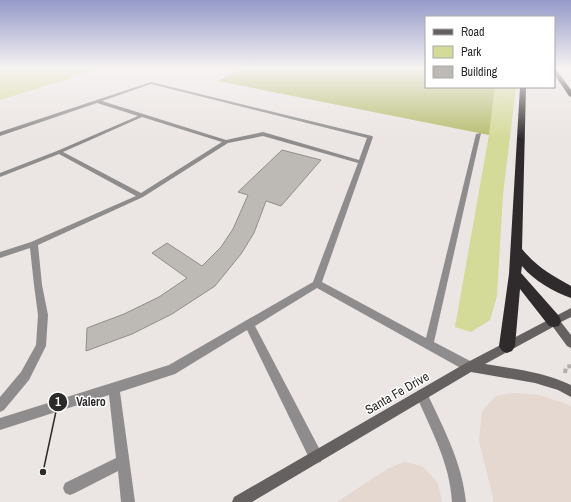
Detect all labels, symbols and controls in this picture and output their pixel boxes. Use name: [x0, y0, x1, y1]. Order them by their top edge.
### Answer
legend: [425, 16, 555, 88]
text: Road: [461, 24, 485, 40]
text: Park: [461, 44, 481, 60]
text: Building: [461, 64, 498, 80]
street label: Santa Fe Drive: [362, 368, 432, 418]
callout: Valero: [48, 390, 114, 414]
text: 1: [55, 394, 61, 410]
text: Valero: [76, 394, 106, 410]

